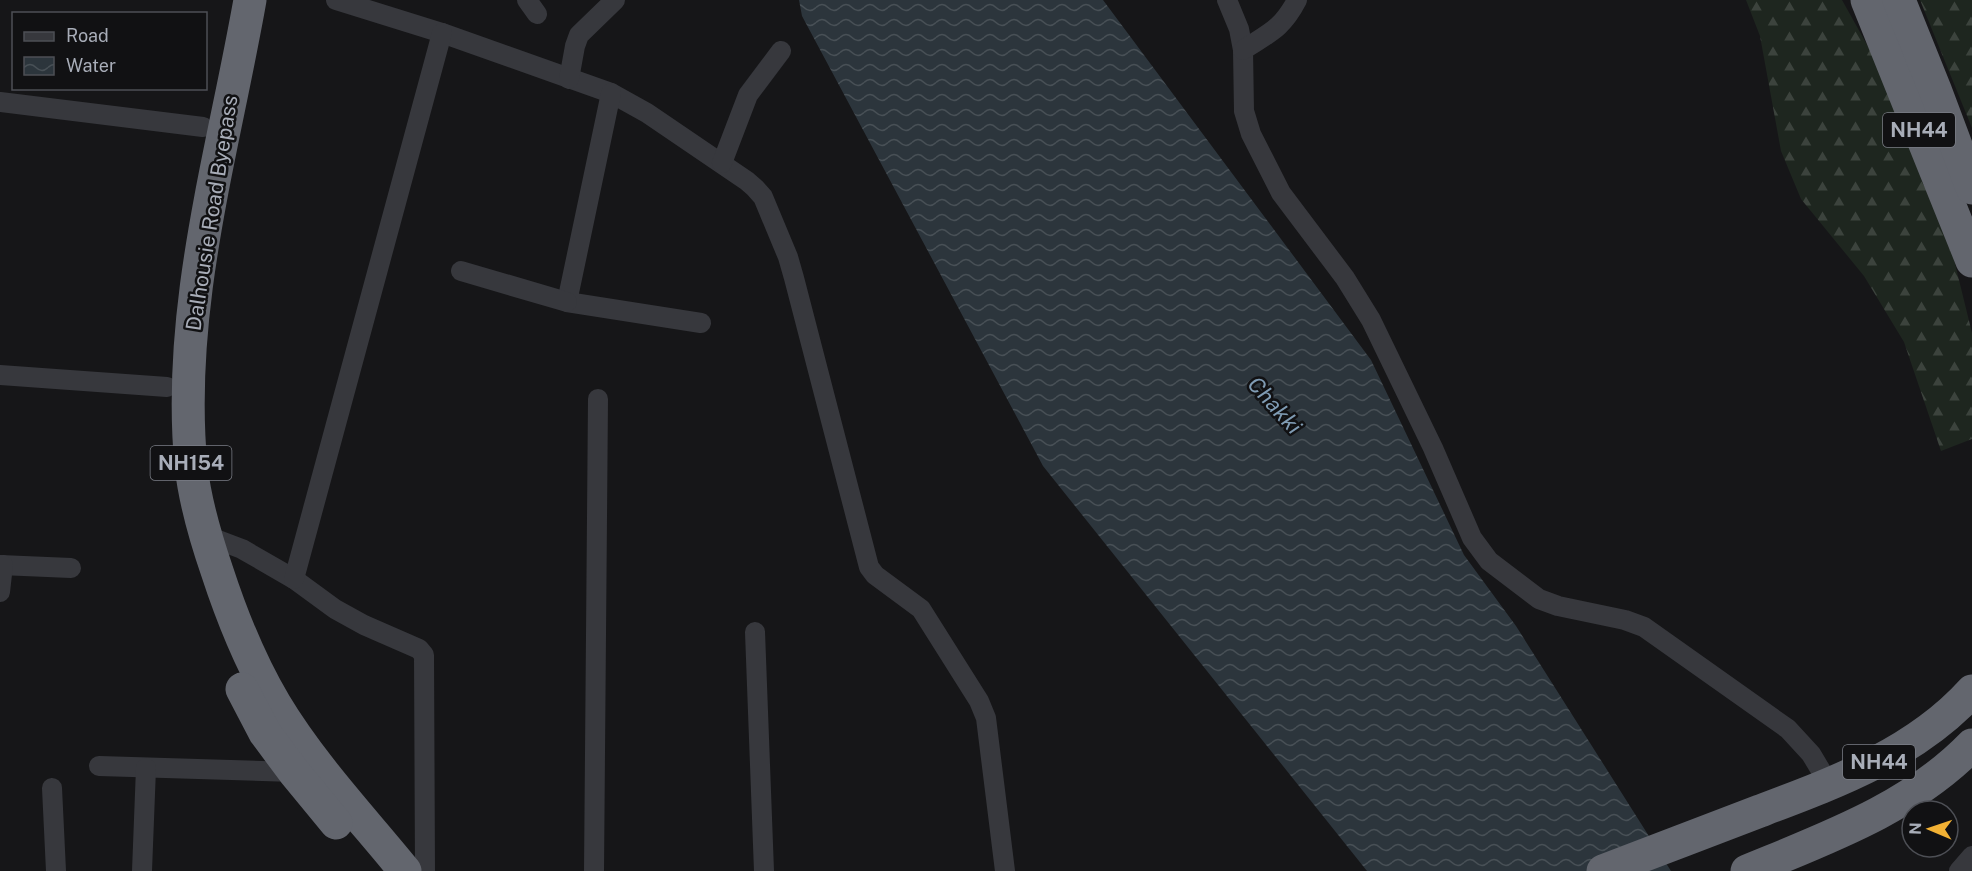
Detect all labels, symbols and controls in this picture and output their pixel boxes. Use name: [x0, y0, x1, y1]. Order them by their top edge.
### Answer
legend: [12, 12, 207, 90]
text: Road: [66, 25, 109, 46]
text: Water: [66, 55, 116, 76]
street label: Dalhousie Road Byepass: [181, 93, 242, 332]
road number: NH44: [1883, 113, 1955, 147]
water label: Chakki: [1243, 371, 1308, 439]
road number: NH154: [150, 446, 231, 480]
road number: NH44: [1843, 745, 1915, 779]
north arrow: [1900, 799, 1960, 859]
text: N: [1906, 822, 1925, 835]

